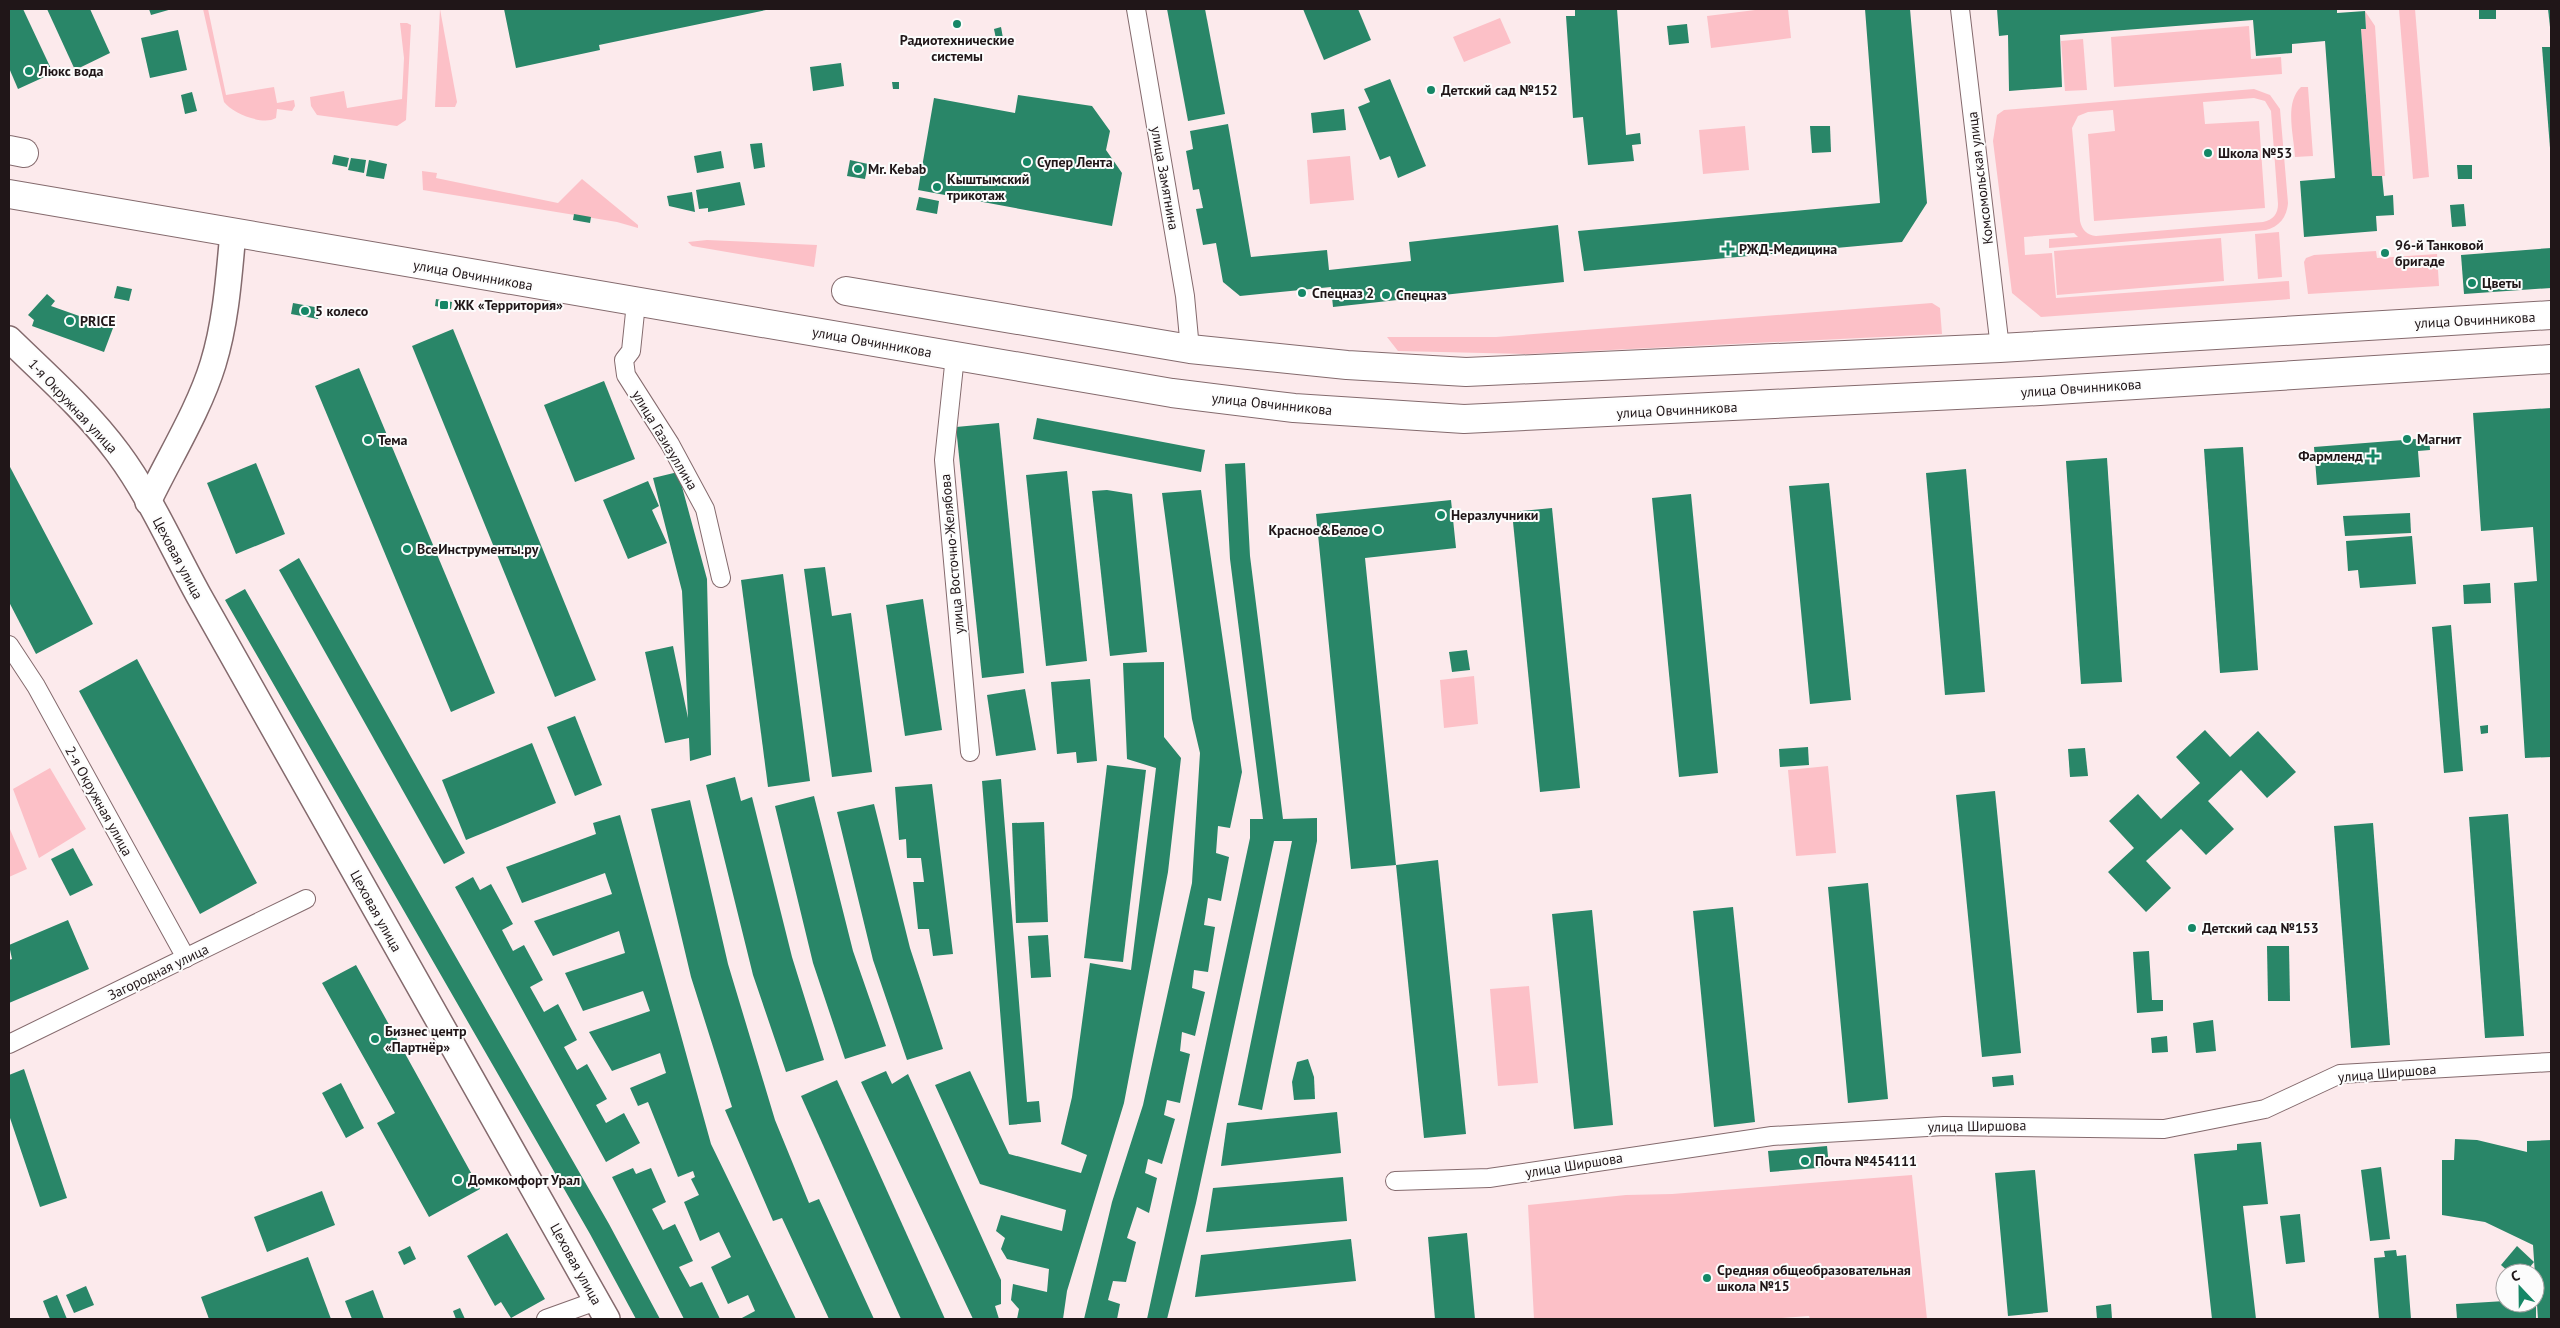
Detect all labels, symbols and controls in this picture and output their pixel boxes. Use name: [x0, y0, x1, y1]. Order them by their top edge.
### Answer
marker: Радиотехнические системы: [951, 18, 963, 30]
place label: Радиотехнические системы: [900, 31, 1014, 65]
place label: Люкс вода: [38, 62, 104, 80]
marker: Люкс вода: [23, 65, 35, 77]
place label: Детский сад №152: [1441, 81, 1558, 99]
marker: Детский сад №152: [1425, 84, 1437, 96]
street label: Комсомольская улица: [1963, 111, 1997, 245]
street label: улица Замятнина: [1147, 125, 1183, 231]
place label: Школа №53: [2218, 144, 2292, 162]
marker: Школа №53: [2202, 147, 2214, 159]
place label: Супер Лента: [1037, 153, 1113, 171]
marker: Супер Лента: [1021, 156, 1033, 168]
place label: Mr. Kebab: [868, 160, 927, 178]
marker: Mr. Kebab: [852, 163, 864, 175]
place label: Кыштымский трикотаж: [947, 170, 1029, 204]
marker: Кыштымский трикотаж: [931, 181, 943, 193]
place label: 96-й Танковой бригаде: [2395, 236, 2484, 270]
place label: РЖД-Медицина: [1739, 240, 1837, 258]
marker: РЖД-Медицина: [1721, 242, 1735, 256]
marker: 96-й Танковой бригаде: [2379, 247, 2391, 259]
street label: улица Овчинникова: [412, 256, 534, 294]
place label: Цветы: [2482, 274, 2522, 292]
marker: Цветы: [2466, 277, 2478, 289]
place label: Спецназ 2: [1312, 284, 1374, 302]
place label: Спецназ: [1396, 286, 1447, 304]
marker: Спецназ 2: [1296, 287, 1308, 299]
marker: Спецназ: [1380, 289, 1392, 301]
place label: ЖК «Территория»: [453, 296, 563, 314]
marker: ЖК «Территория»: [438, 299, 450, 311]
place label: 5 колесо: [315, 302, 369, 320]
marker: 5 колесо: [299, 305, 311, 317]
street label: улица Овчинникова: [2414, 308, 2536, 332]
place label: PRICE: [80, 312, 116, 330]
marker: PRICE: [64, 315, 76, 327]
street label: улица Овчинникова: [811, 323, 933, 361]
street label: 1-я Окружная улица: [24, 355, 122, 457]
street label: улица Овчинникова: [2020, 375, 2142, 401]
street label: улица Газизуллина: [628, 387, 702, 493]
street label: улица Овчинникова: [1211, 389, 1333, 419]
street label: улица Овчинникова: [1616, 398, 1738, 422]
place label: Магнит: [2417, 430, 2462, 448]
place label: Тема: [378, 431, 408, 449]
marker: Магнит: [2401, 433, 2413, 445]
marker: Тема: [362, 434, 374, 446]
place label: Фармленд: [2298, 447, 2363, 465]
marker: Фармленд: [2367, 450, 2379, 462]
street label: улица Восточно-Желябова: [936, 473, 968, 635]
place label: Неразлучники: [1451, 506, 1538, 524]
marker: Неразлучники: [1435, 509, 1447, 521]
street label: Цеховая улица: [149, 514, 207, 602]
place label: Красное&Белое: [1268, 521, 1368, 539]
marker: Красное&Белое: [1372, 524, 1384, 536]
place label: ВсеИнструменты.ру: [417, 540, 539, 558]
marker: ВсеИнструменты.ру: [401, 543, 413, 555]
street label: 2-я Окружная улица: [61, 743, 137, 859]
street label: Цеховая улица: [346, 867, 406, 955]
place label: Детский сад №153: [2202, 919, 2319, 937]
marker: Детский сад №153: [2186, 922, 2198, 934]
street label: Загородная улица: [105, 940, 211, 1004]
place label: Бизнес центр «Партнёр»: [385, 1022, 467, 1056]
marker: Бизнес центр «Партнёр»: [369, 1033, 381, 1045]
street label: улица Ширшова: [2337, 1060, 2437, 1086]
street label: улица Ширшова: [1928, 1116, 2027, 1136]
street label: улица Ширшова: [1524, 1148, 1624, 1182]
place label: Почта №454111: [1815, 1152, 1917, 1170]
marker: Почта №454111: [1799, 1155, 1811, 1167]
place label: Домкомфорт Урал: [468, 1171, 580, 1189]
marker: Домкомфорт Урал: [452, 1174, 464, 1186]
street label: Цеховая улица: [546, 1220, 606, 1308]
place label: Средняя общеобразовательная школа №15: [1717, 1261, 1911, 1295]
north arrow: [2495, 1263, 2545, 1313]
text: С: [2508, 1266, 2522, 1286]
marker: Средняя общеобразовательная школа №15: [1701, 1272, 1713, 1284]

